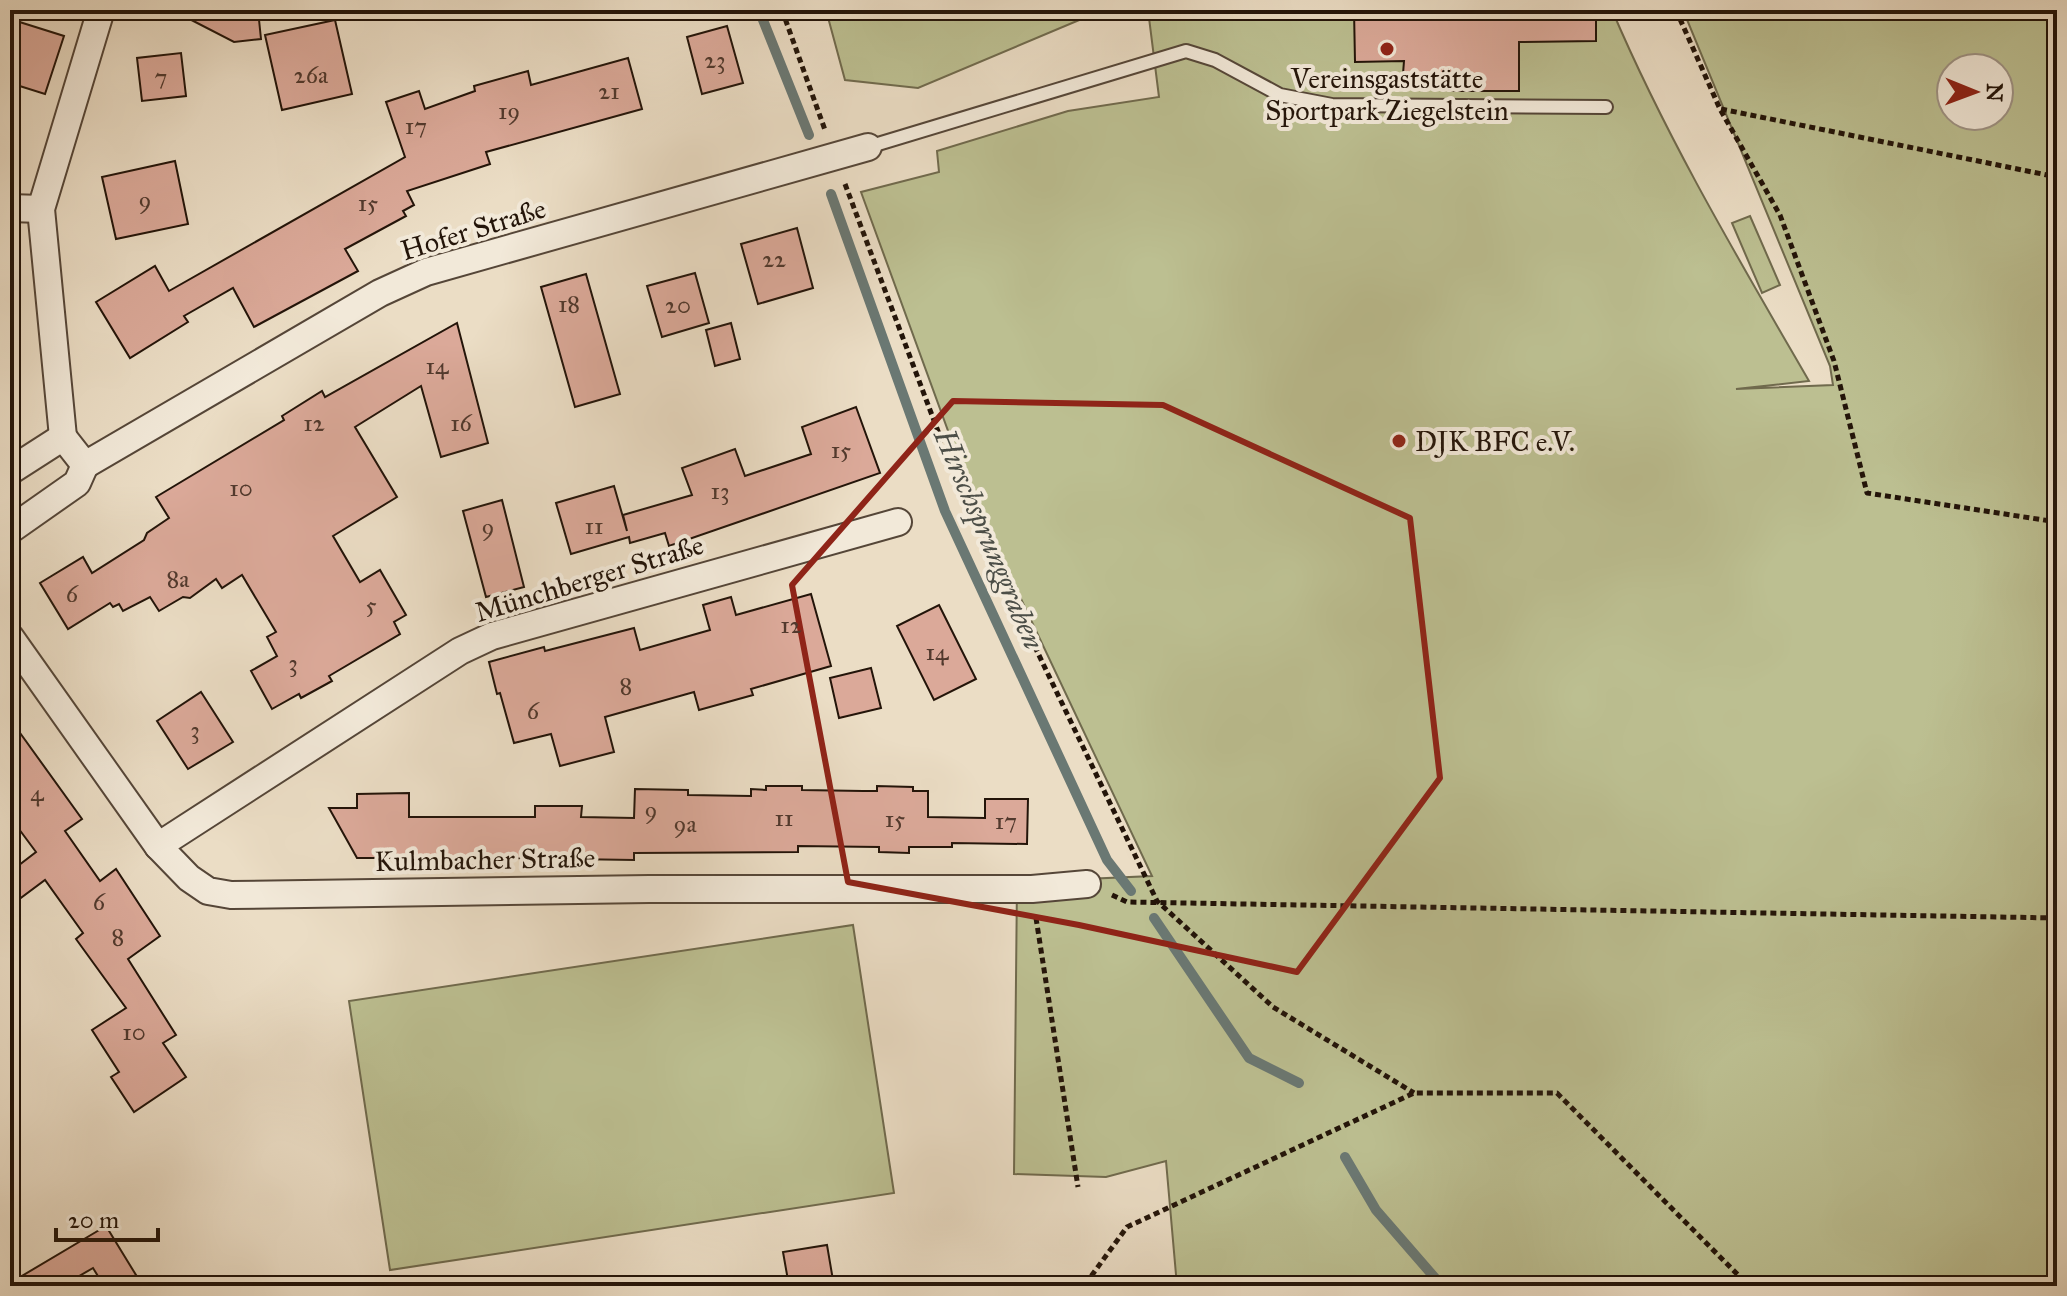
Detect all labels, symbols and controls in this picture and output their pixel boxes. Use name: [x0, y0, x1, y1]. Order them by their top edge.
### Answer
marker: Vereinsgaststätte Sportpark Ziegelstein: [1378, 40, 1396, 58]
house number: 23: [704, 45, 726, 75]
north arrow: [1935, 52, 2015, 132]
house number: 26a: [294, 60, 329, 90]
place label: Vereinsgaststätte Sportpark Ziegelstein: [1265, 61, 1509, 128]
house number: 7: [155, 62, 167, 92]
house number: 21: [598, 76, 620, 106]
text: N: [1981, 83, 2008, 102]
house number: 19: [498, 96, 520, 126]
house number: 17: [405, 111, 427, 141]
house number: 9: [139, 185, 151, 215]
house number: 15: [358, 188, 378, 218]
street label: Hofer Straße: [396, 191, 550, 268]
house number: 22: [762, 244, 786, 274]
house number: 18: [558, 289, 580, 319]
house number: 20: [665, 290, 691, 320]
house number: 14: [426, 351, 449, 381]
house number: 12: [303, 408, 325, 438]
house number: 16: [450, 408, 473, 438]
water label: Hirschsprunggraben: [925, 422, 1052, 656]
place label: DJK BFC e.V.: [1415, 424, 1575, 459]
marker: DJK BFC e.V.: [1390, 432, 1408, 450]
house number: 15: [831, 435, 851, 465]
house number: 10: [229, 473, 253, 503]
house number: 13: [710, 476, 730, 506]
house number: 11: [585, 511, 603, 541]
house number: 9: [482, 512, 494, 542]
street label: Münchberger Straße: [470, 527, 708, 630]
house number: 8a: [167, 564, 190, 594]
house number: 6: [66, 579, 79, 609]
house number: 5: [365, 590, 377, 620]
house number: 12: [780, 610, 802, 640]
house number: 14: [926, 637, 949, 667]
house number: 3: [288, 648, 298, 678]
house number: 8: [620, 671, 632, 701]
house number: 6: [527, 696, 540, 726]
house number: 3: [190, 715, 200, 745]
house number: 4: [30, 778, 44, 808]
house number: 9: [645, 795, 657, 825]
house number: 11: [775, 803, 793, 833]
house number: 15: [885, 804, 905, 834]
house number: 17: [995, 806, 1017, 836]
house number: 9a: [673, 809, 697, 839]
street label: Kulmbacher Straße: [374, 840, 596, 879]
house number: 6: [93, 887, 106, 917]
house number: 8: [112, 922, 124, 952]
house number: 10: [122, 1017, 146, 1047]
scale bar: [56, 1192, 158, 1242]
text: 20 m: [68, 1205, 119, 1235]

